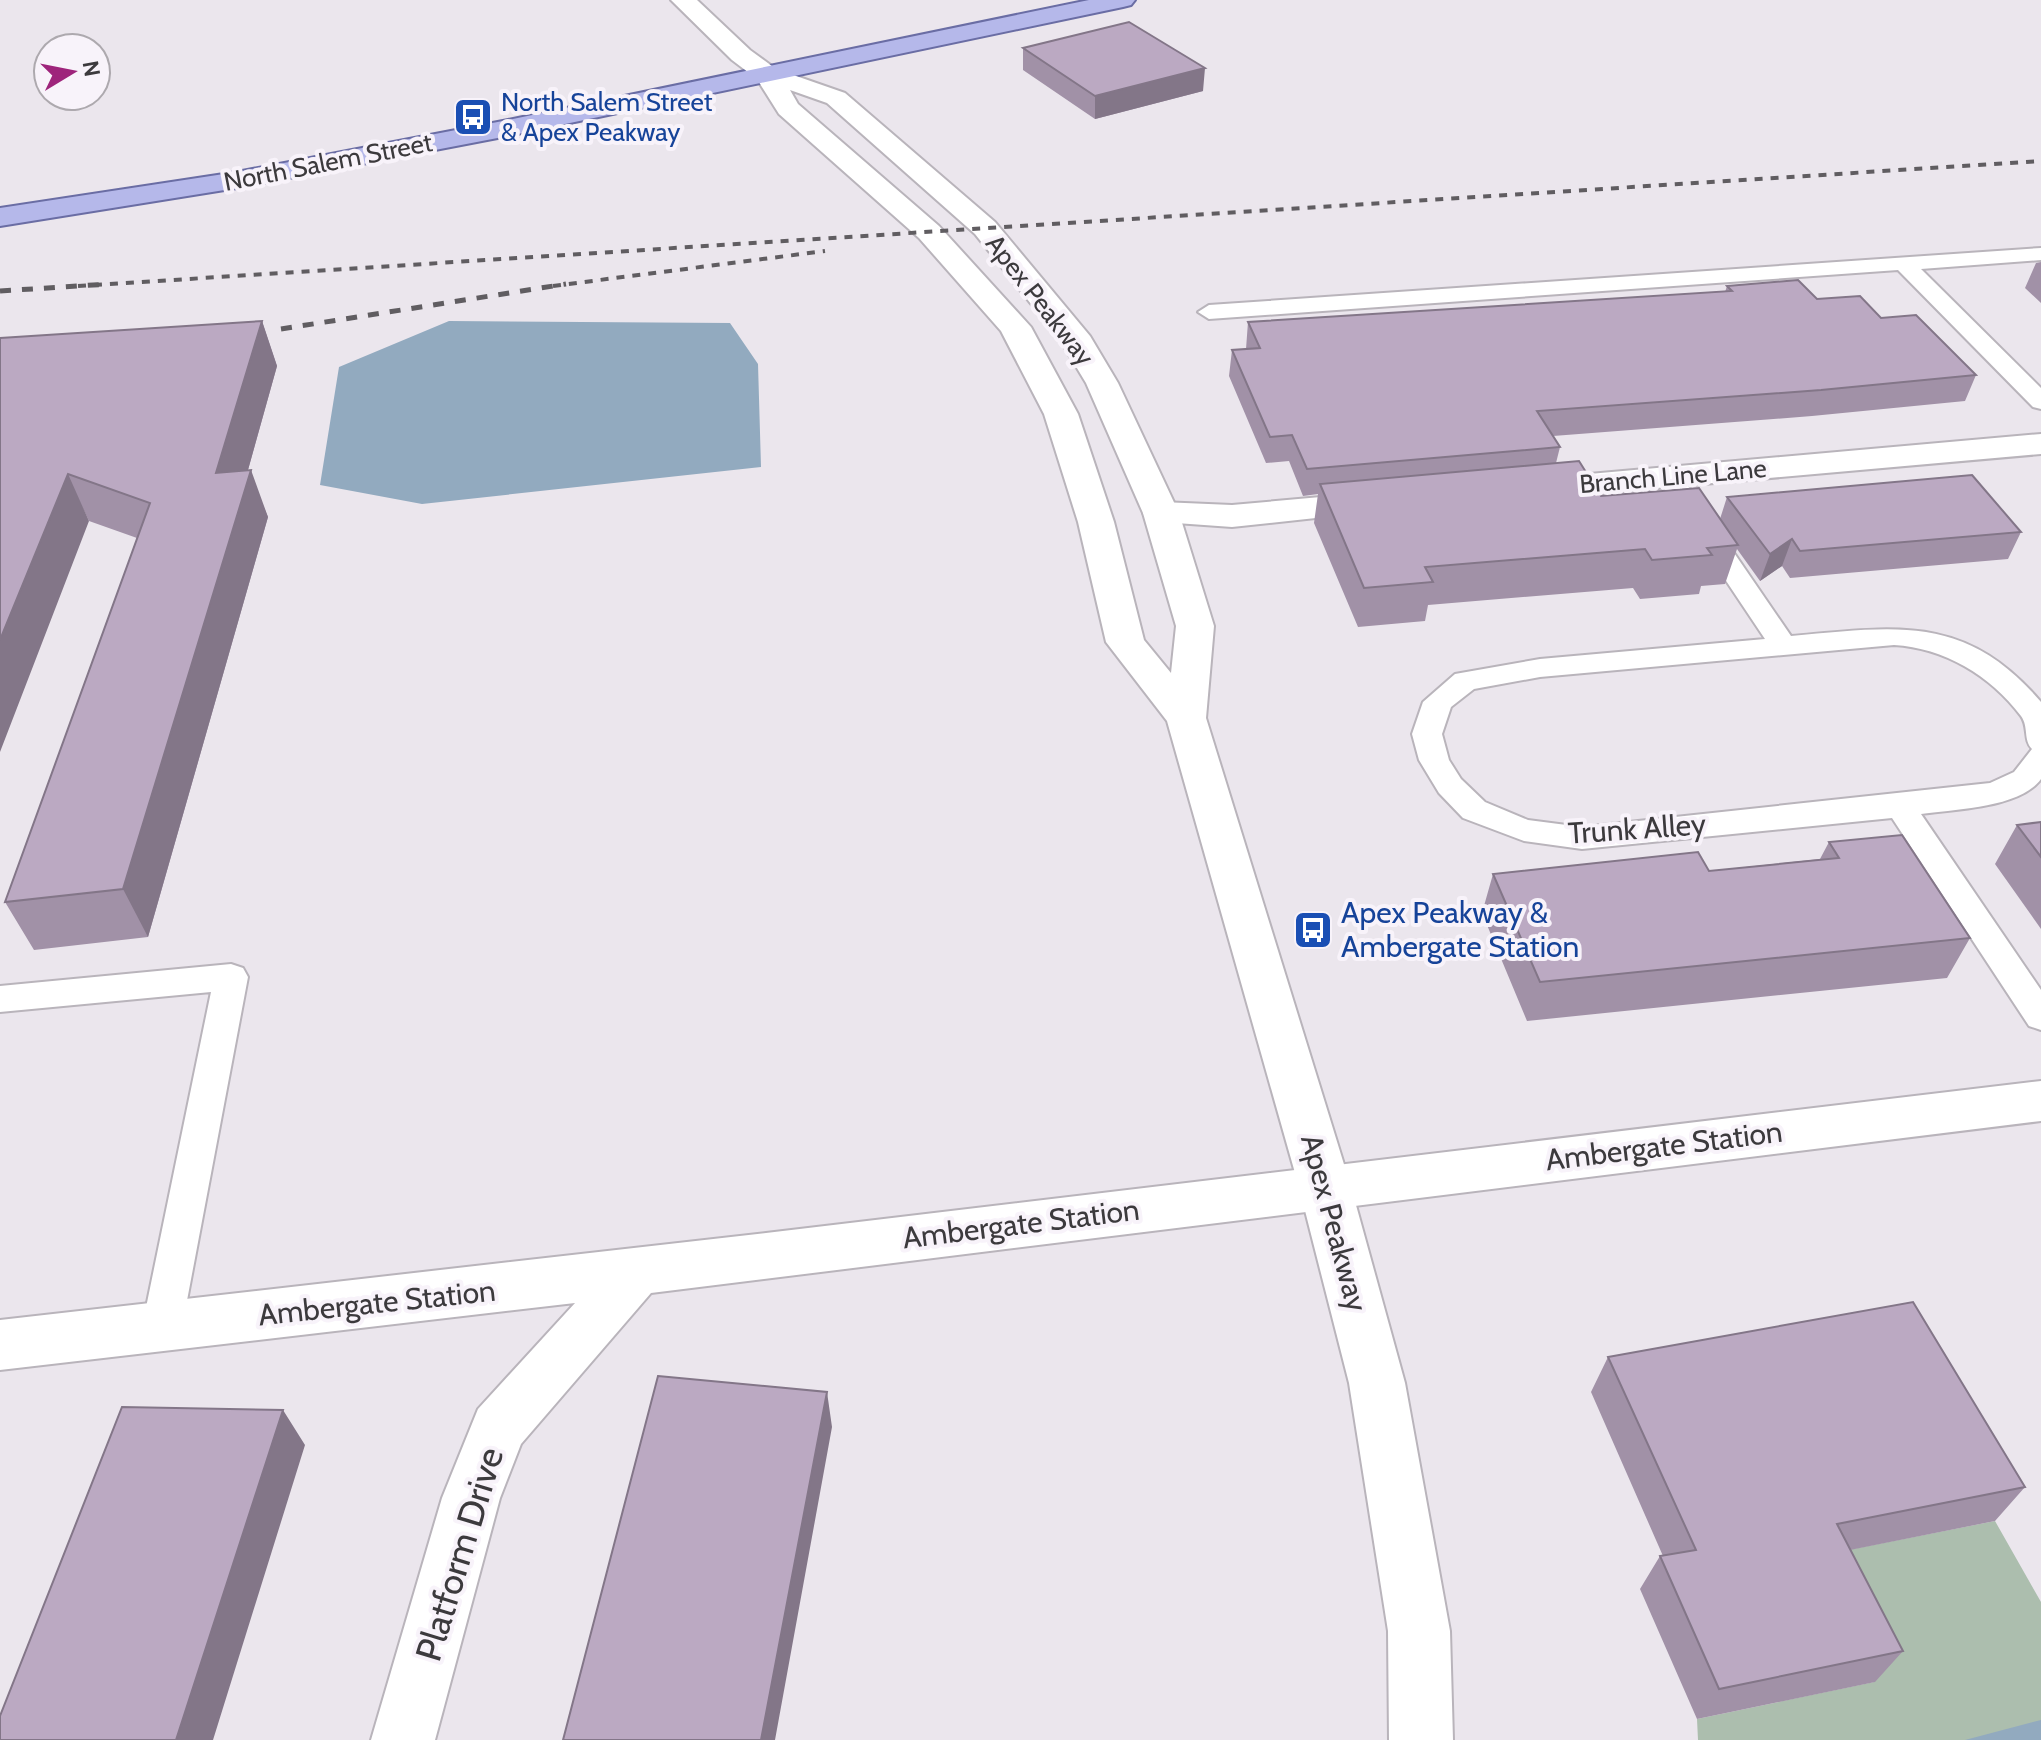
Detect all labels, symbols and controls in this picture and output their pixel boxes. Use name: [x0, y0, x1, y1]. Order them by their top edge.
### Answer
north arrow: [32, 32, 112, 112]
text: N: [77, 59, 106, 79]
place label: North Salem Street & Apex Peakway: [501, 86, 713, 148]
bus stop icon: North Salem Street & Apex Peakway: [452, 96, 494, 138]
street label: North Salem Street: [221, 126, 435, 198]
street label: Apex Peakway: [979, 228, 1101, 372]
street label: Branch Line Lane: [1578, 452, 1768, 500]
street label: Trunk Alley: [1567, 805, 1707, 852]
place label: Apex Peakway & Ambergate Station: [1341, 894, 1579, 965]
bus stop icon: Apex Peakway & Ambergate Station: [1292, 909, 1334, 951]
street label: Ambergate Station: [1543, 1113, 1784, 1178]
street label: Apex Peakway: [1293, 1130, 1376, 1316]
street label: Ambergate Station: [900, 1191, 1141, 1256]
street label: Ambergate Station: [257, 1272, 497, 1333]
street label: Platform Drive: [406, 1442, 512, 1666]

